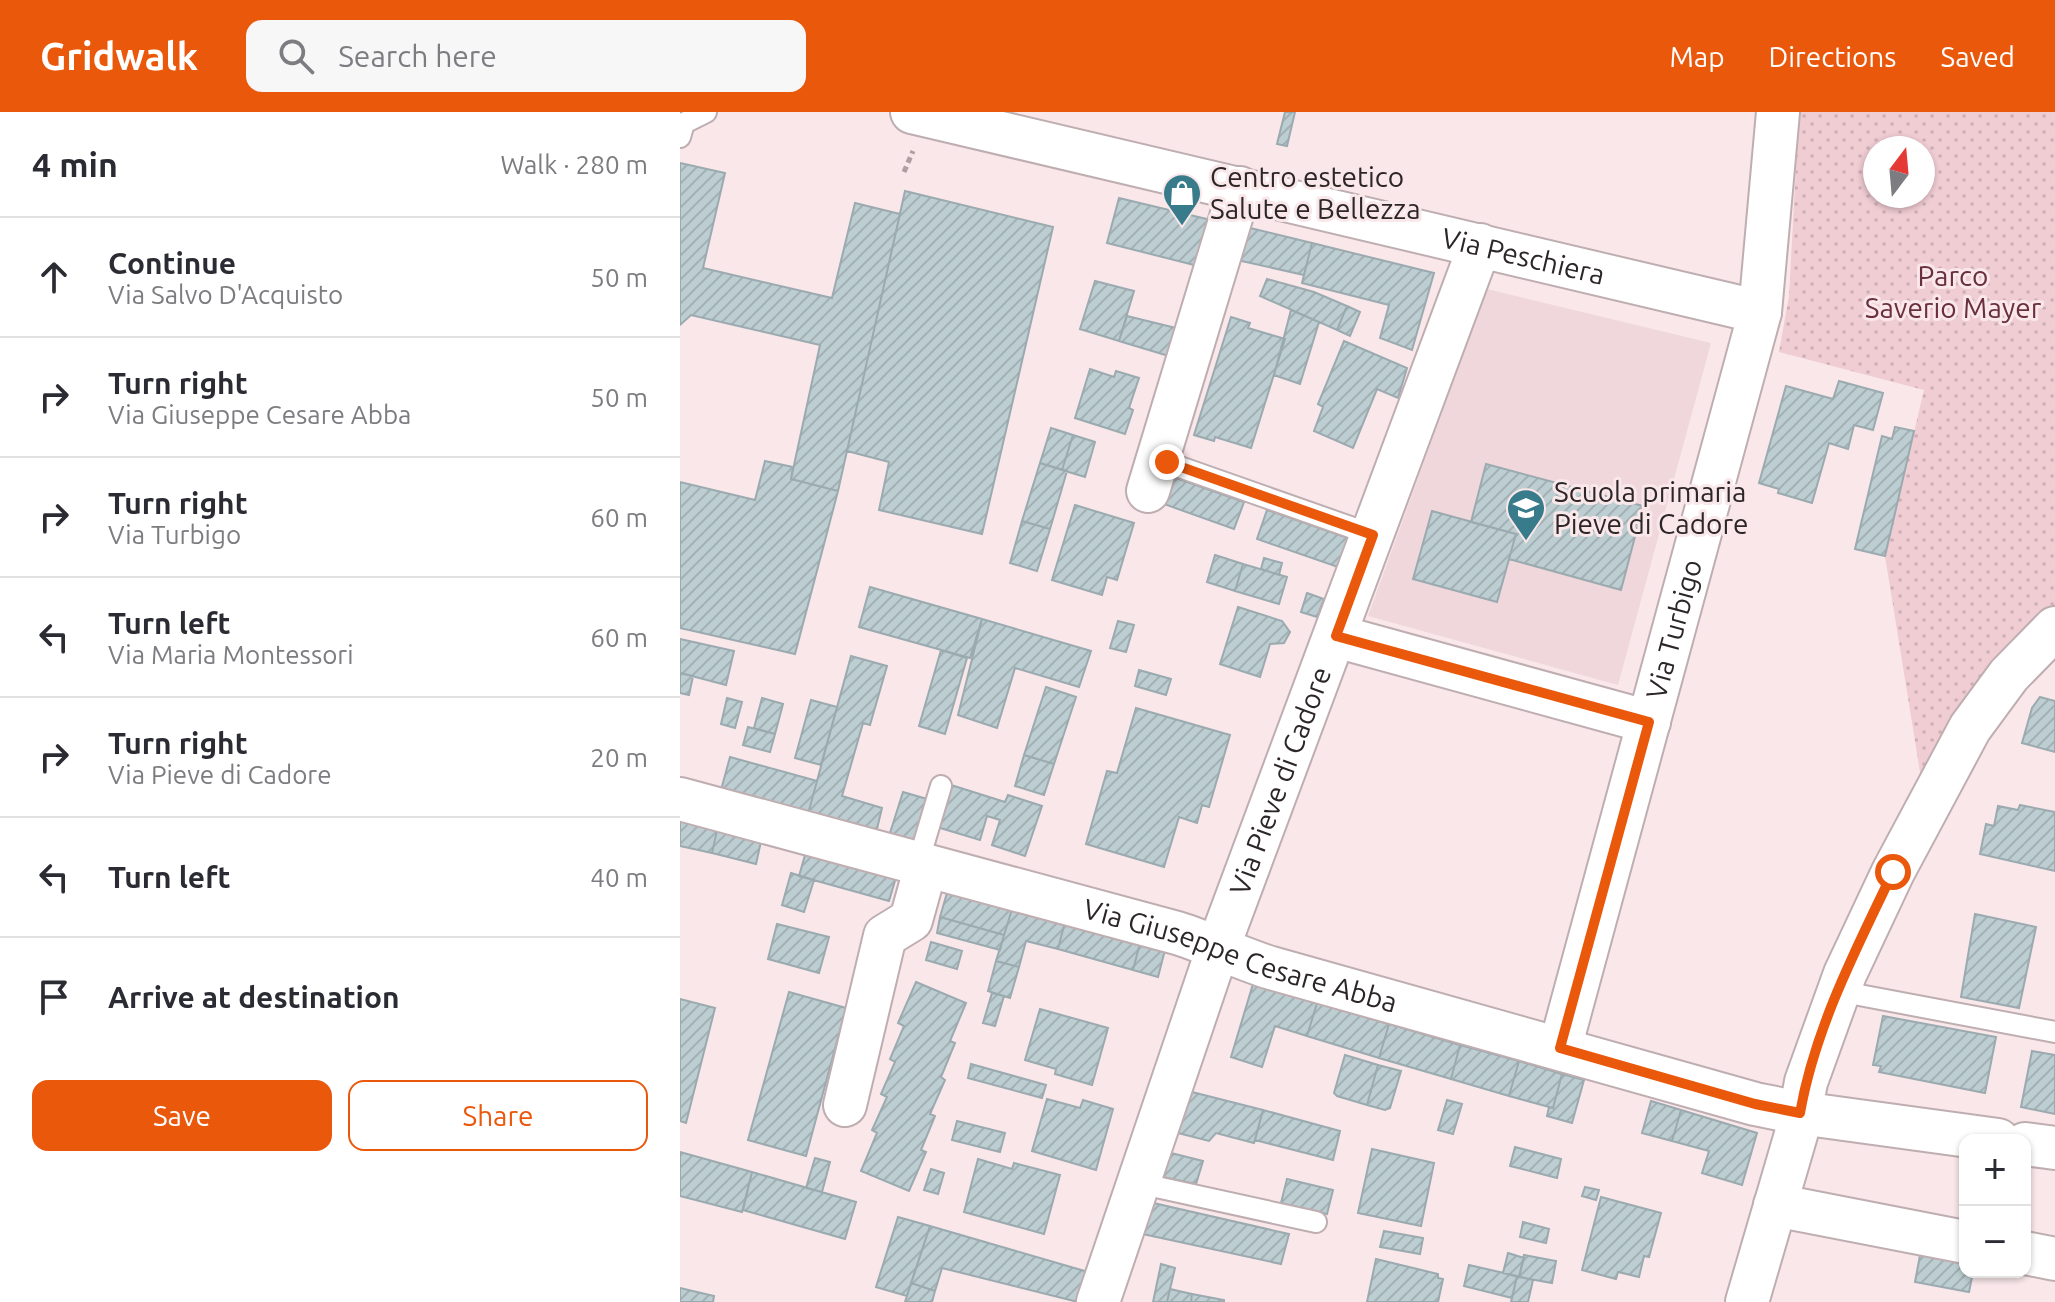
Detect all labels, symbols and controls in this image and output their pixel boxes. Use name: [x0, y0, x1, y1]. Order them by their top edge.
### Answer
search box: [246, 20, 806, 92]
icon: search: [274, 34, 318, 78]
text: Gridwalk: [40, 35, 198, 77]
text: Search here: [338, 39, 497, 73]
text: Map: [1669, 41, 1725, 72]
text: Directions: [1769, 41, 1896, 72]
text: Saved: [1940, 41, 2015, 72]
north arrow: [1863, 136, 1935, 208]
text: 4 min: [32, 145, 118, 183]
text: Walk · 280 m: [500, 150, 648, 179]
place label: Centro estetico Salute e Bellezza: [1210, 161, 1421, 224]
shop icon: Centro estetico Salute e Bellezza: [1161, 172, 1203, 227]
street label: Via Peschiera: [1439, 221, 1608, 290]
text: Continue: [108, 246, 236, 280]
icon: ahead: [32, 255, 76, 299]
park label: Parco Saverio Mayer: [1865, 260, 2042, 323]
text: 50 m: [590, 263, 648, 292]
text: Via Salvo D'Acquisto: [108, 280, 343, 309]
text: Turn right: [108, 366, 248, 400]
icon: right: [32, 375, 76, 419]
text: 50 m: [590, 383, 648, 412]
text: Via Giuseppe Cesare Abba: [108, 400, 411, 429]
route end: [1149, 444, 1185, 480]
place label: Scuola primaria Pieve di Cadore: [1554, 476, 1748, 539]
text: Turn right: [108, 486, 248, 520]
school or university icon: Scuola primaria Pieve di Cadore: [1505, 487, 1547, 542]
icon: right: [32, 495, 76, 539]
text: 60 m: [590, 503, 648, 532]
text: Via Turbigo: [108, 520, 241, 549]
street label: Via Turbigo: [1640, 556, 1707, 702]
text: Turn left: [108, 606, 230, 640]
icon: left: [32, 615, 76, 659]
text: 60 m: [590, 623, 648, 652]
text: Via Maria Montessori: [108, 640, 354, 669]
street label: Via Pieve di Cadore: [1223, 663, 1336, 899]
text: Turn right: [108, 726, 248, 760]
icon: right: [32, 735, 76, 779]
text: 20 m: [590, 743, 648, 772]
text: Via Pieve di Cadore: [108, 760, 332, 789]
route start: [1875, 854, 1911, 890]
icon: left: [32, 855, 76, 899]
text: Turn left: [108, 860, 230, 894]
text: 40 m: [590, 863, 648, 892]
street label: Via Giuseppe Cesare Abba: [1080, 892, 1401, 1018]
icon: arrive: [32, 975, 76, 1019]
text: Arrive at destination: [108, 980, 400, 1014]
button: Save: [32, 1080, 332, 1151]
button: Share: [348, 1080, 648, 1151]
map controls: [1959, 1134, 2031, 1278]
button: +: [1959, 1134, 2031, 1206]
button: −: [1959, 1206, 2031, 1278]

